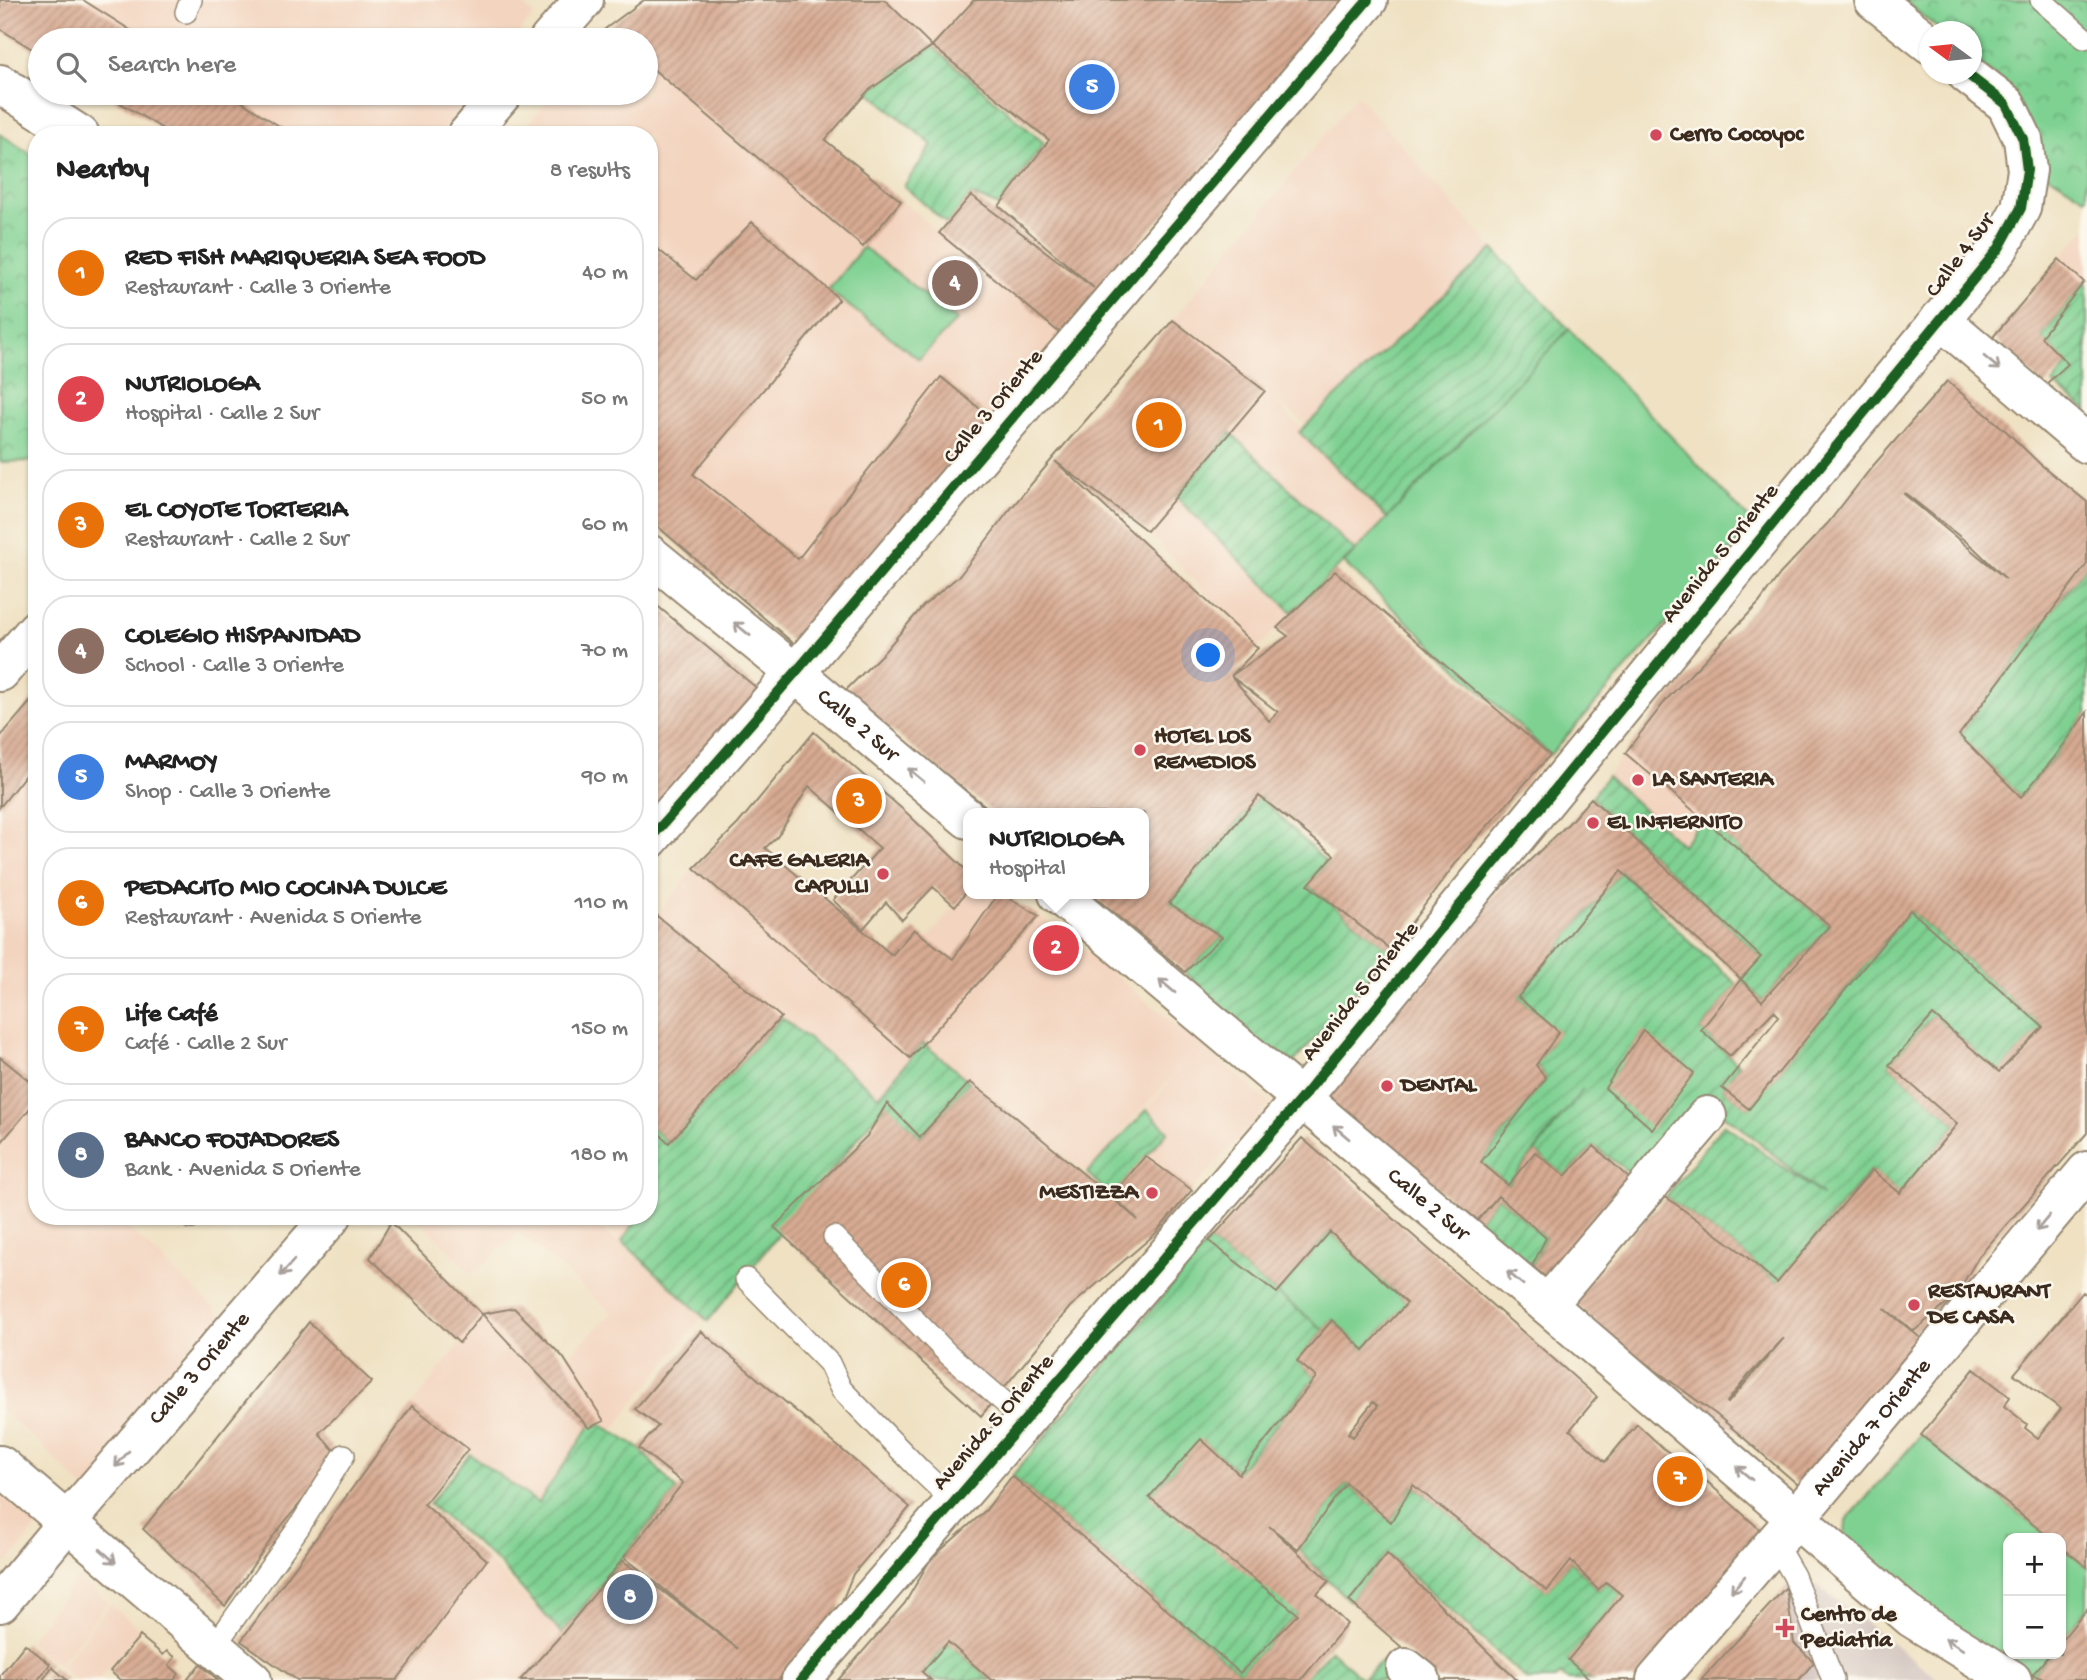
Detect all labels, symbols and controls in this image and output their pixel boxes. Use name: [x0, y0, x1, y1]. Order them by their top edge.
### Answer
north arrow: [1919, 21, 1982, 84]
search box: [28, 28, 658, 105]
icon: search: [52, 48, 90, 86]
text: Search here: [108, 51, 236, 82]
pin: 5: [1069, 61, 1115, 113]
place label: Cerro Cocoyoc: [1670, 122, 1804, 149]
marker: Cerro Cocoyoc: [1648, 127, 1664, 143]
text: Nearby: [56, 154, 149, 189]
text: 8 results: [550, 158, 630, 185]
street label: Calle 4 Sur: [1921, 207, 2003, 304]
text: RED FISH MARIQUERIA SEA FOOD: [125, 244, 485, 275]
pin: 4: [932, 257, 978, 309]
text: 1: [76, 260, 86, 287]
text: 40 m: [582, 260, 628, 287]
text: Restaurant · Calle 3 Oriente: [125, 275, 391, 302]
street label: Calle 3 Oriente: [938, 343, 1050, 470]
one-way arrow: [1983, 355, 2001, 371]
text: NUTRIOLOGA: [125, 370, 259, 401]
text: 2: [75, 386, 87, 413]
text: 50 m: [581, 386, 628, 413]
pin: 1: [1136, 399, 1182, 451]
text: Hospital · Calle 2 Sur: [125, 401, 319, 428]
street label: Avenida 5 Oriente: [1656, 478, 1786, 629]
text: EL COYOTE TORTERIA: [125, 496, 347, 527]
text: 3: [75, 512, 87, 539]
text: 60 m: [582, 512, 628, 539]
text: Restaurant · Calle 2 Sur: [125, 527, 349, 554]
one-way arrow: [733, 621, 751, 637]
text: COLEGIO HISPANIDAD: [125, 622, 360, 653]
text: 4: [76, 638, 86, 665]
text: 70 m: [581, 638, 628, 665]
your location: [1191, 638, 1225, 672]
text: School · Calle 3 Oriente: [125, 653, 344, 680]
street label: Calle 2 Sur: [811, 683, 905, 769]
place label: HOTEL LOS REMEDIOS: [1153, 724, 1257, 777]
marker: HOTEL LOS REMEDIOS: [1132, 742, 1148, 758]
text: MARMOY: [125, 748, 218, 779]
text: 5: [75, 764, 87, 791]
text: 90 m: [582, 764, 628, 791]
one-way arrow: [908, 767, 926, 783]
place label: LA SANTERIA: [1652, 767, 1774, 794]
marker: LA SANTERIA: [1630, 772, 1646, 788]
pin: 3: [836, 775, 882, 827]
text: Shop · Calle 3 Oriente: [125, 779, 331, 806]
popup: [963, 808, 1149, 899]
place label: EL INFIERNITO: [1607, 810, 1743, 837]
marker: EL INFIERNITO: [1585, 815, 1601, 831]
text: NUTRIOLOGA: [989, 825, 1123, 856]
place label: CAFE GALERIA CAPULLI: [729, 848, 870, 901]
text: Hospital: [989, 856, 1066, 883]
marker: CAFE GALERIA CAPULLI: [875, 866, 891, 882]
text: PEDACITO MIO COCINA DULCE: [125, 874, 446, 905]
text: 6: [75, 890, 87, 917]
text: 110 m: [575, 890, 628, 917]
text: Restaurant · Avenida 5 Oriente: [125, 905, 421, 932]
street label: Avenida 5 Oriente: [1296, 916, 1426, 1067]
pin: 2: [1033, 922, 1079, 974]
one-way arrow: [1158, 978, 1176, 994]
text: Life Café: [125, 1000, 218, 1031]
text: 7: [75, 1016, 87, 1043]
text: 150 m: [572, 1016, 628, 1043]
text: Café · Calle 2 Sur: [125, 1031, 286, 1058]
place label: DENTAL: [1399, 1073, 1478, 1100]
marker: DENTAL: [1379, 1078, 1395, 1094]
one-way arrow: [1332, 1124, 1350, 1140]
text: BANCO FOJADORES: [125, 1126, 339, 1157]
text: 8: [75, 1142, 87, 1169]
text: 180 m: [571, 1142, 628, 1169]
text: Bank · Avenida 5 Oriente: [125, 1157, 361, 1184]
street label: Calle 2 Sur: [1381, 1163, 1476, 1248]
place label: MESTIZZA: [1039, 1180, 1139, 1207]
marker: MESTIZZA: [1144, 1185, 1160, 1201]
one-way arrow: [2035, 1214, 2051, 1232]
one-way arrow: [279, 1259, 295, 1277]
pin: 6: [881, 1259, 927, 1311]
one-way arrow: [1507, 1271, 1525, 1286]
place label: RESTAURANT DE CASA: [1926, 1279, 2052, 1332]
marker: RESTAURANT DE CASA: [1906, 1297, 1922, 1313]
street label: Calle 3 Oriente: [143, 1306, 257, 1431]
street label: Avenida 5 Oriente: [927, 1348, 1061, 1497]
street label: Avenida 7 Oriente: [1806, 1352, 1938, 1502]
one-way arrow: [114, 1449, 130, 1467]
pin: 7: [1657, 1453, 1703, 1505]
one-way arrow: [1736, 1465, 1754, 1481]
map controls: [2003, 1533, 2066, 1659]
button: +: [2003, 1533, 2066, 1596]
one-way arrow: [99, 1548, 117, 1564]
pin: 8: [607, 1571, 653, 1623]
one-way arrow: [1730, 1575, 1746, 1593]
button: −: [2003, 1596, 2066, 1659]
place label: Centro de Pediatria: [1799, 1602, 1898, 1655]
marker: Centro de Pediatria: [1775, 1618, 1795, 1638]
one-way arrow: [1945, 1637, 1964, 1652]

